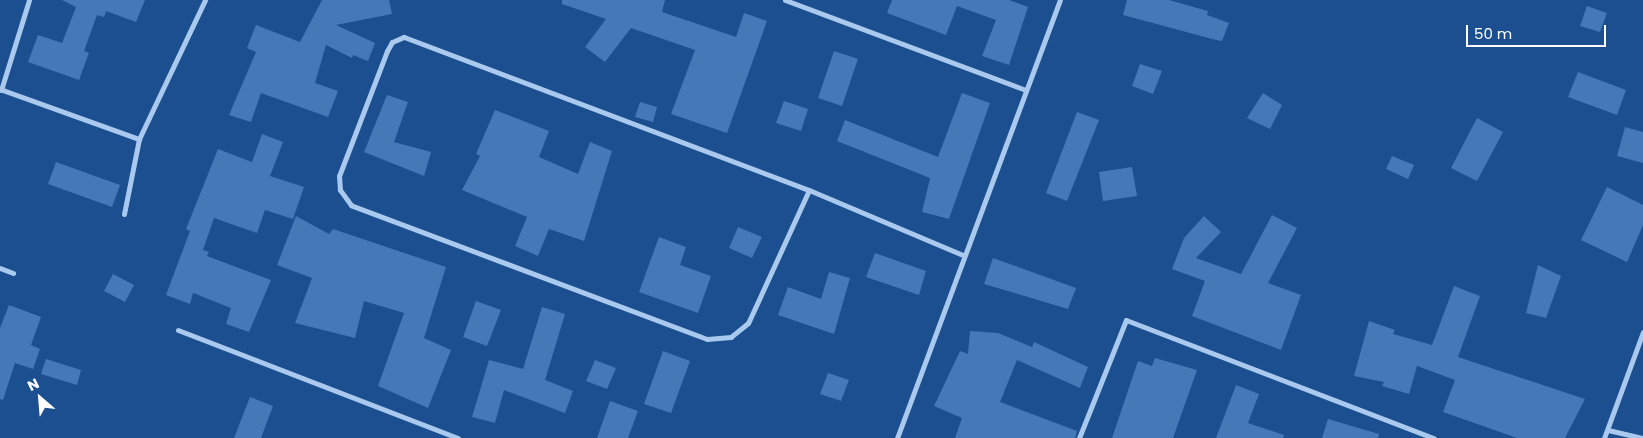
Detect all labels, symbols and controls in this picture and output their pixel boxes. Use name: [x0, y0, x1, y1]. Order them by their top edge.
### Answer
scale bar: [1468, 15, 1608, 47]
text: 50 m: [1474, 23, 1512, 44]
north arrow: [15, 373, 65, 423]
text: N: [24, 373, 42, 396]

